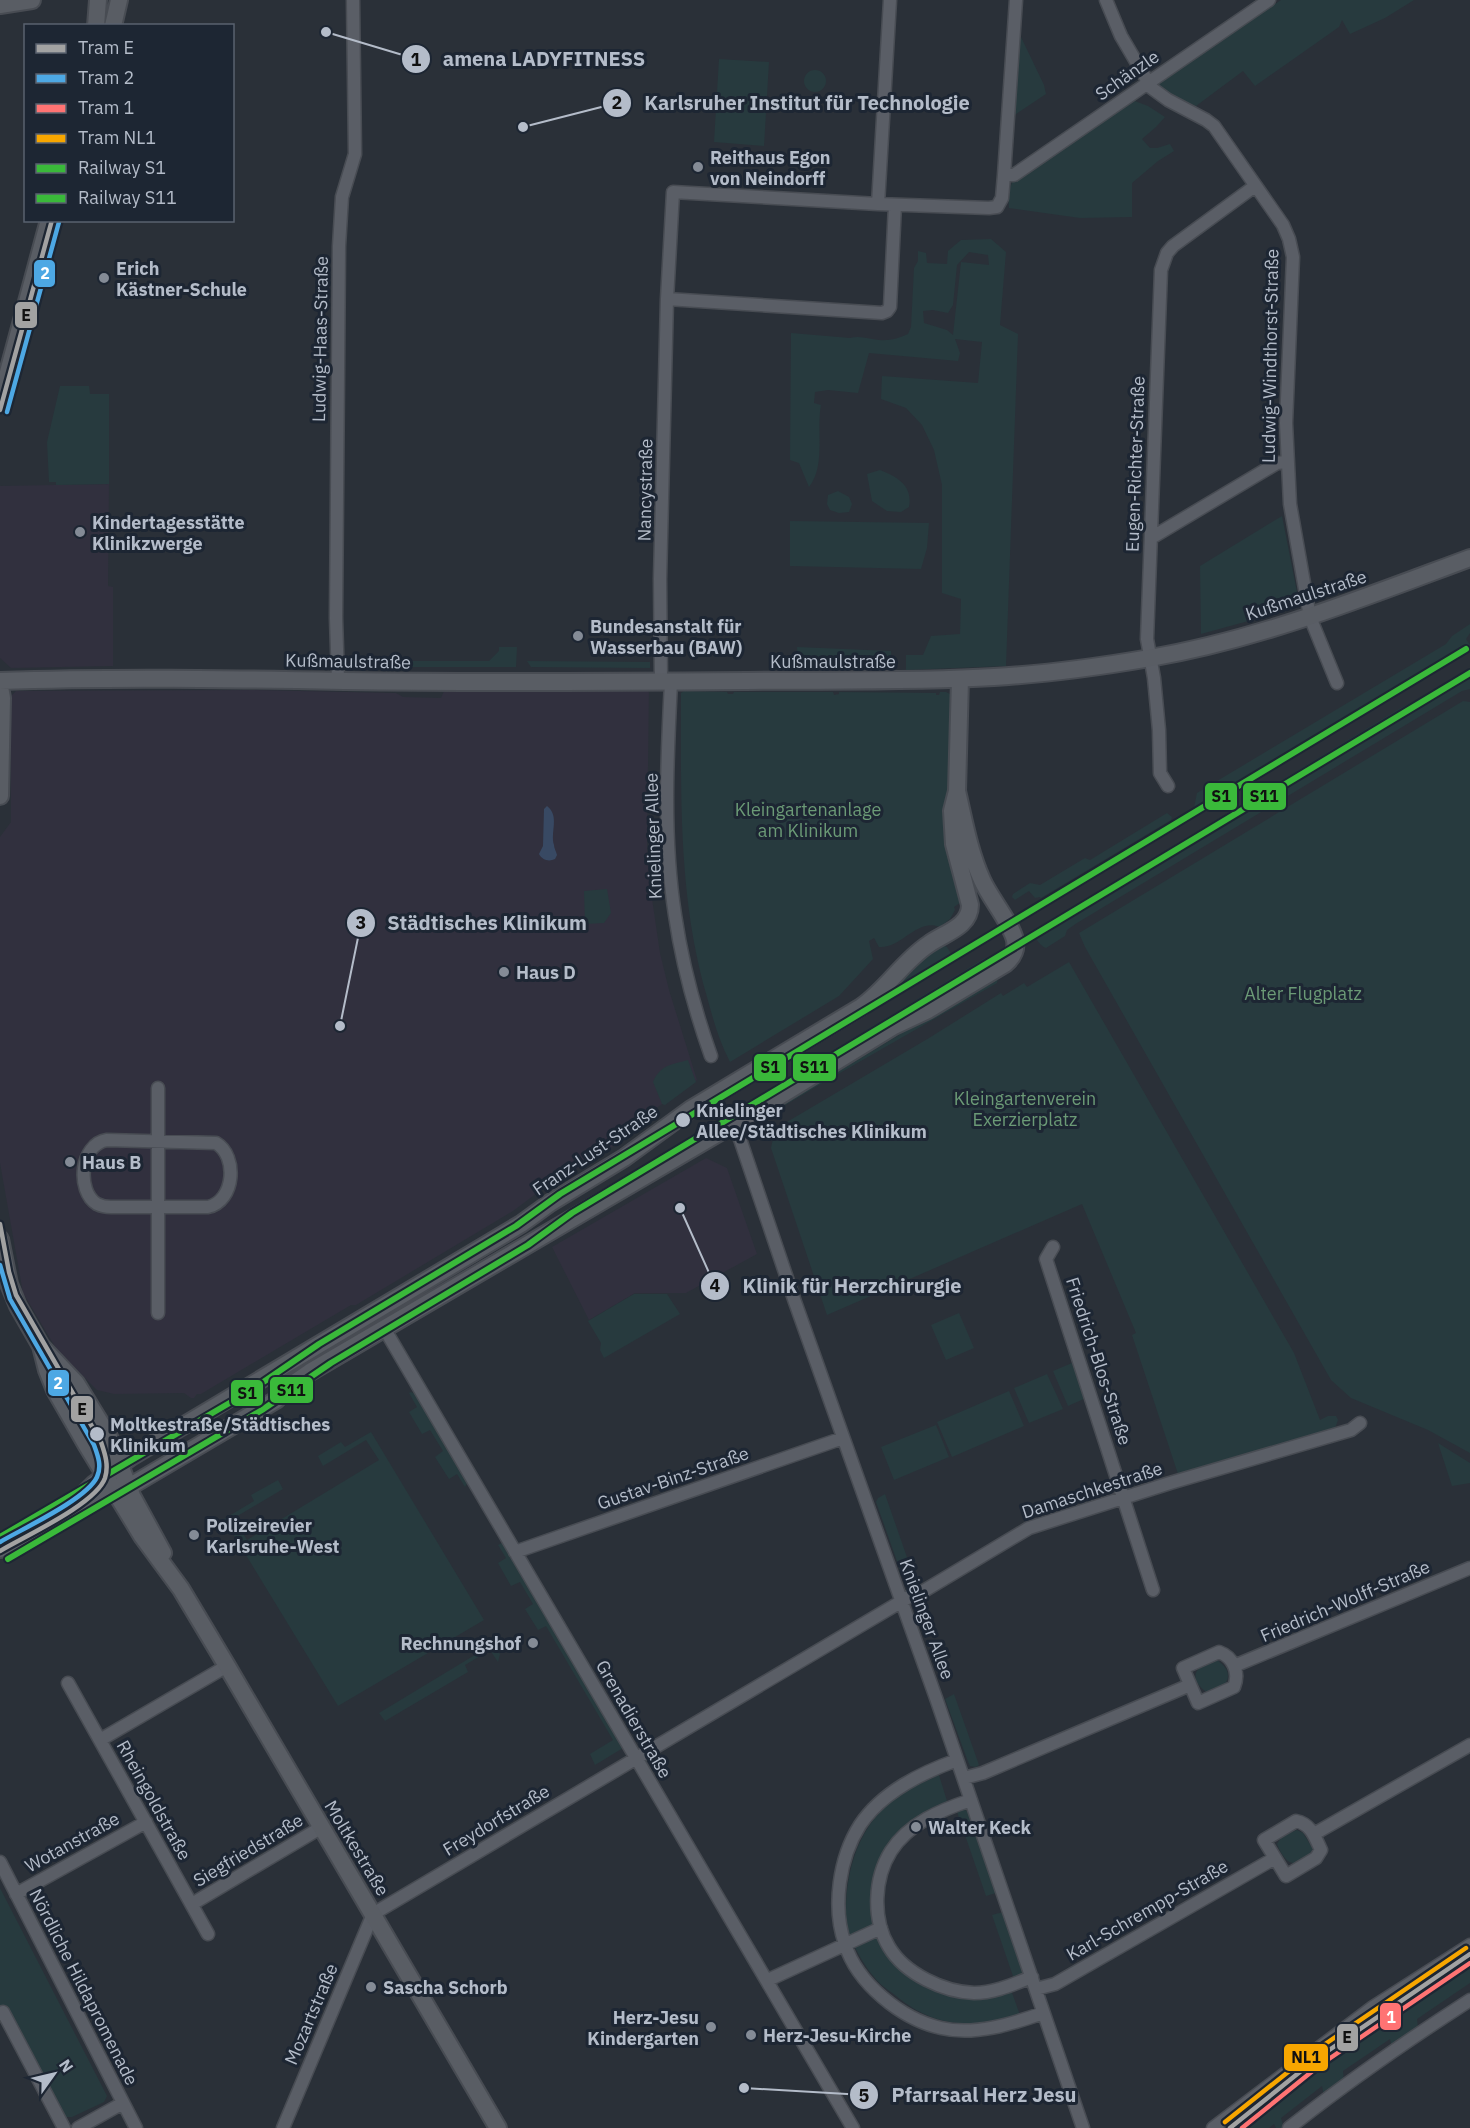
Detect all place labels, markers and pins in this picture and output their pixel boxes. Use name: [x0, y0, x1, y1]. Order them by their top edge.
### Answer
callout: amena LADYFITNESS: [401, 40, 657, 78]
callout: Karlsruher Institut für Technologie: [602, 84, 981, 122]
place label: Reithaus Egon von Neindorff: [710, 146, 831, 190]
marker: Reithaus Egon von Neindorff: [691, 160, 705, 174]
place label: Erich Kästner-Schule: [116, 257, 247, 301]
marker: Erich Kästner-Schule: [97, 271, 111, 285]
place label: Kindertagesstätte Klinikzwerge: [92, 511, 245, 555]
marker: Kindertagesstätte Klinikzwerge: [73, 525, 87, 539]
place label: Bundesanstalt für Wasserbau (BAW): [590, 615, 742, 659]
marker: Bundesanstalt für Wasserbau (BAW): [571, 629, 585, 643]
callout: Städtisches Klinikum: [346, 904, 599, 942]
place label: Haus D: [516, 961, 576, 984]
marker: Haus D: [497, 965, 511, 979]
place label: Knielinger Allee/Städtisches Klinikum: [696, 1099, 927, 1143]
marker: Knielinger Allee/Städtisches Klinikum: [674, 1111, 692, 1129]
place label: Haus B: [82, 1151, 141, 1174]
marker: Haus B: [63, 1155, 77, 1169]
callout: Klinik für Herzchirurgie: [700, 1267, 973, 1305]
place label: Moltkestraße/Städtisches Klinikum: [110, 1413, 330, 1457]
marker: Moltkestraße/Städtisches Klinikum: [88, 1425, 106, 1443]
place label: Polizeirevier Karlsruhe-West: [206, 1514, 340, 1558]
marker: Polizeirevier Karlsruhe-West: [187, 1528, 201, 1542]
place label: Rechnungshof: [401, 1632, 521, 1655]
marker: Rechnungshof: [526, 1636, 540, 1650]
place label: Walter Keck: [928, 1816, 1032, 1839]
marker: Walter Keck: [909, 1820, 923, 1834]
place label: Sascha Schorb: [383, 1976, 508, 1999]
marker: Sascha Schorb: [364, 1980, 378, 1994]
place label: Herz-Jesu Kindergarten: [587, 2006, 699, 2050]
marker: Herz-Jesu Kindergarten: [704, 2020, 718, 2034]
place label: Herz-Jesu-Kirche: [763, 2024, 911, 2047]
marker: Herz-Jesu-Kirche: [744, 2028, 758, 2042]
callout: Pfarrsaal Herz Jesu: [849, 2076, 1088, 2114]

